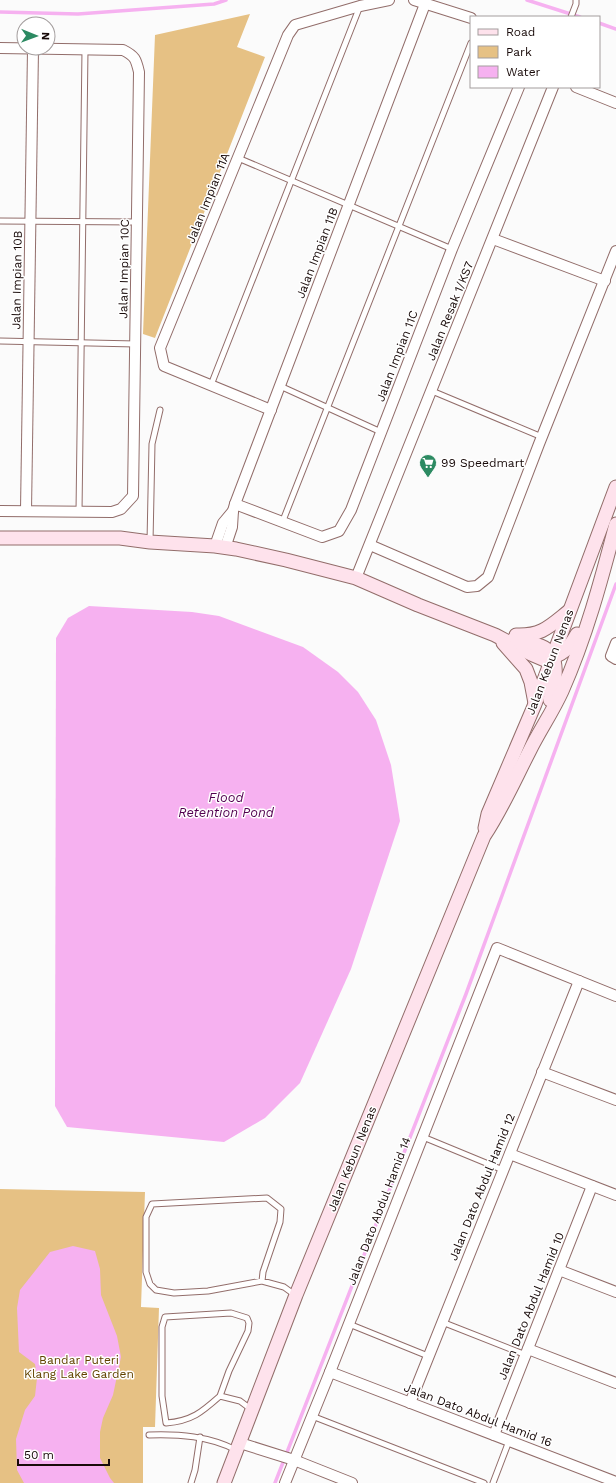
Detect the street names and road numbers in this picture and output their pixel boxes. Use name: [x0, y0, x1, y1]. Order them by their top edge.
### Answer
street label: Jalan Impian 11A: [183, 151, 233, 245]
street label: Jalan Impian 11B: [293, 205, 341, 300]
street label: Jalan Impian 10C: [116, 219, 132, 319]
street label: Jalan Impian 10B: [9, 230, 25, 330]
street label: Jalan Resak 1/KS7: [424, 259, 476, 363]
street label: Jalan Impian 11C: [373, 308, 421, 404]
street label: Jalan Kebun Nenas: [523, 607, 577, 717]
street label: Jalan Kebun Nenas: [324, 1104, 380, 1214]
street label: Jalan Dato Abdul Hamid 12: [446, 1111, 518, 1263]
street label: Jalan Dato Abdul Hamid 14: [344, 1135, 414, 1287]
street label: Jalan Dato Abdul Hamid 10: [495, 1230, 567, 1382]
street label: Jalan Dato Abdul Hamid 16: [402, 1380, 554, 1450]

